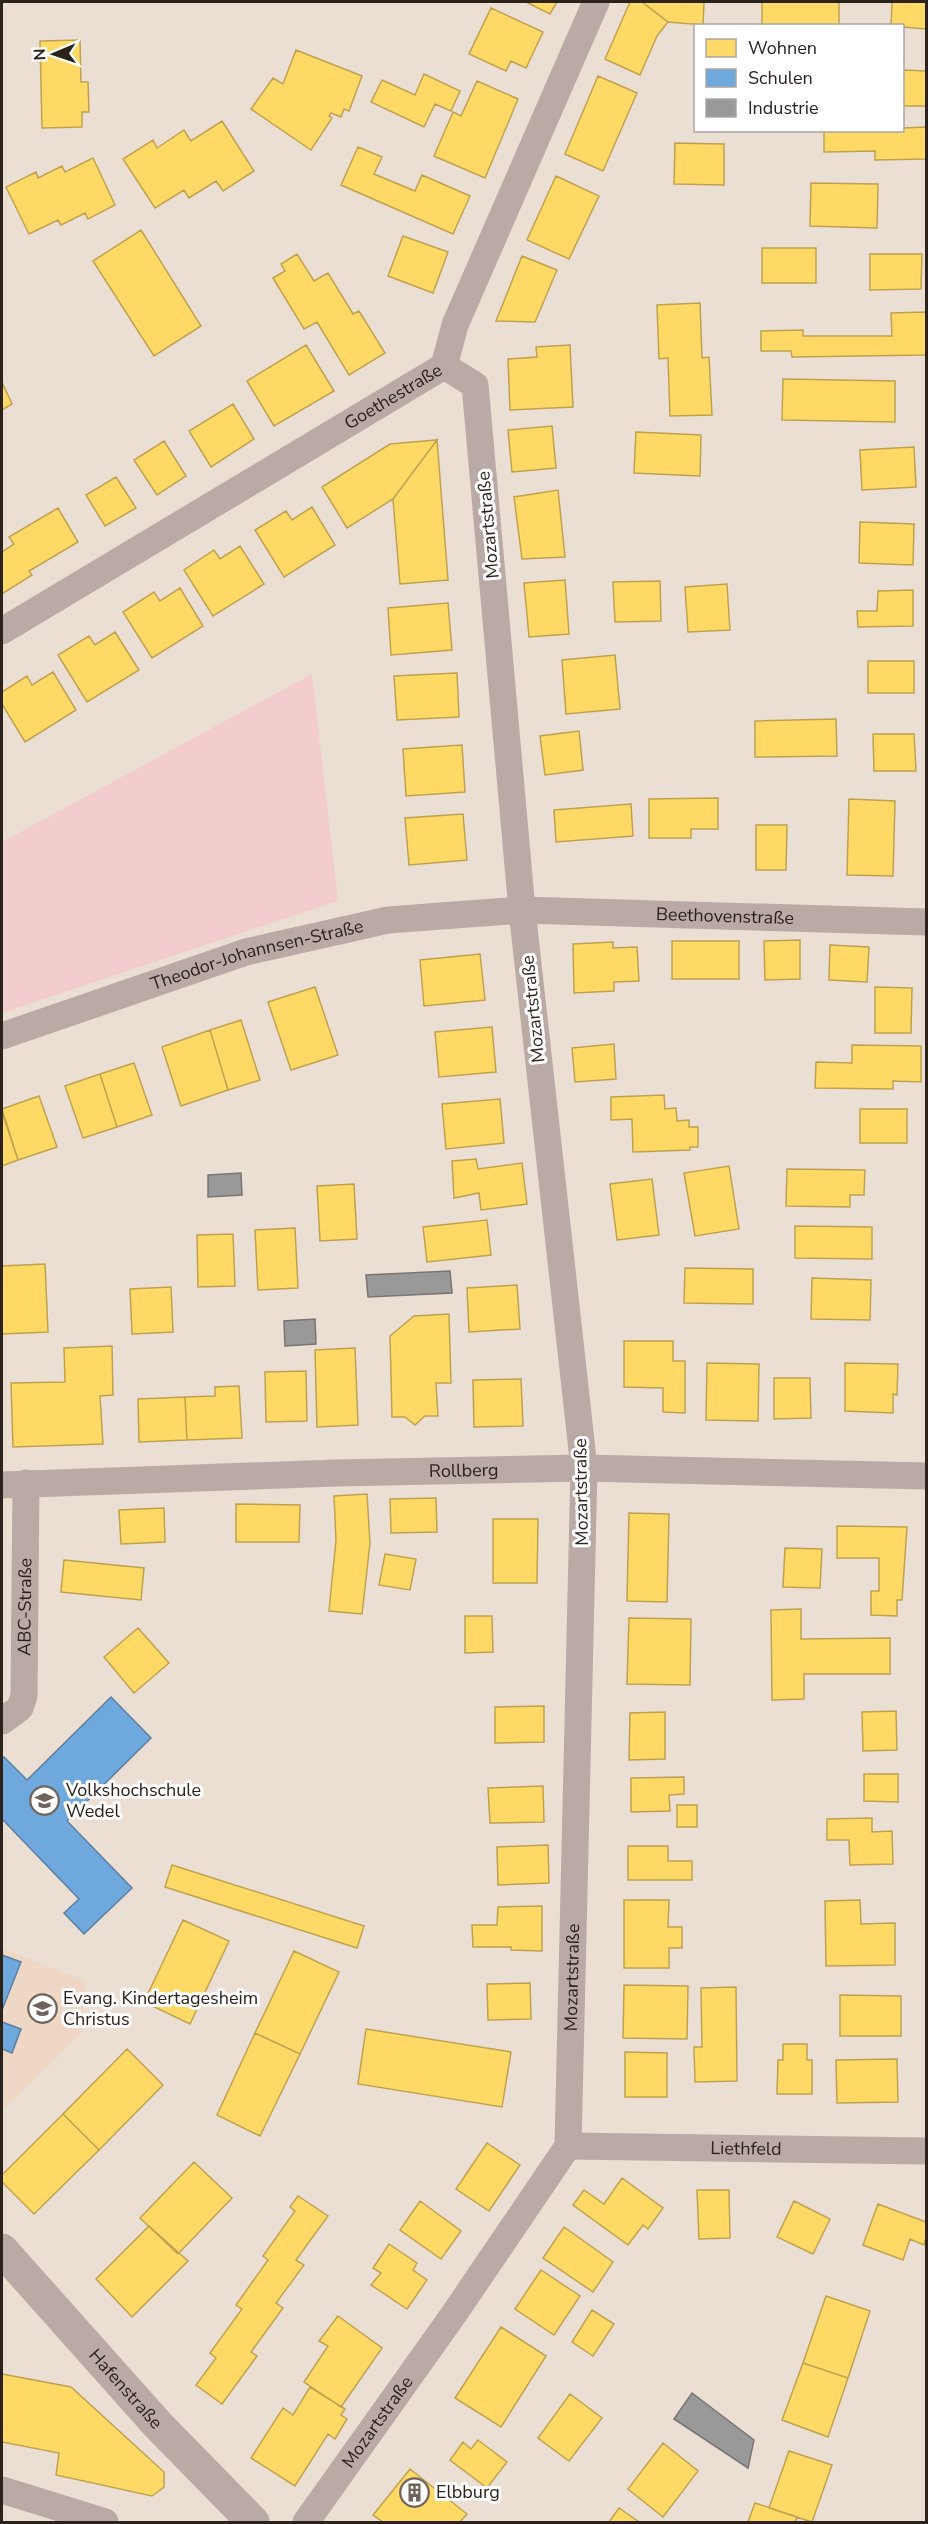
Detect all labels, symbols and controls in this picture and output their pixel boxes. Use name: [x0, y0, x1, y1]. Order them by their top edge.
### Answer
north arrow: [24, 24, 84, 84]
legend: [694, 24, 904, 132]
text: Wohnen: [748, 36, 817, 60]
text: N: [29, 48, 51, 61]
text: Schulen: [748, 66, 813, 90]
text: Industrie: [748, 96, 819, 120]
street label: Goethestraße: [340, 358, 447, 435]
street label: Mozartstraße: [471, 470, 505, 580]
street label: Beethovenstraße: [656, 902, 794, 930]
street label: Theodor-Johannsen-Straße: [147, 914, 366, 996]
street label: Mozartstraße: [515, 954, 551, 1064]
street label: Mozartstraße: [568, 1438, 594, 1546]
street label: Rollberg: [429, 1458, 499, 1483]
street label: ABC-Straße: [12, 1558, 37, 1656]
place label: Volkshochschule Wedel: [65, 1778, 201, 1823]
school or university icon: Volkshochschule Wedel: [29, 1784, 61, 1816]
street label: Mozartstraße: [559, 1923, 585, 2032]
place label: Evang. Kindertagesheim Christus: [63, 1986, 258, 2031]
school or university icon: Evang. Kindertagesheim Christus: [26, 1992, 58, 2024]
street label: Liethfeld: [710, 2136, 782, 2161]
street label: Hafenstraße: [83, 2343, 168, 2434]
street label: Mozartstraße: [336, 2371, 418, 2473]
building icon: Elbburg: [399, 2476, 431, 2508]
place label: Elbburg: [436, 2480, 500, 2504]

